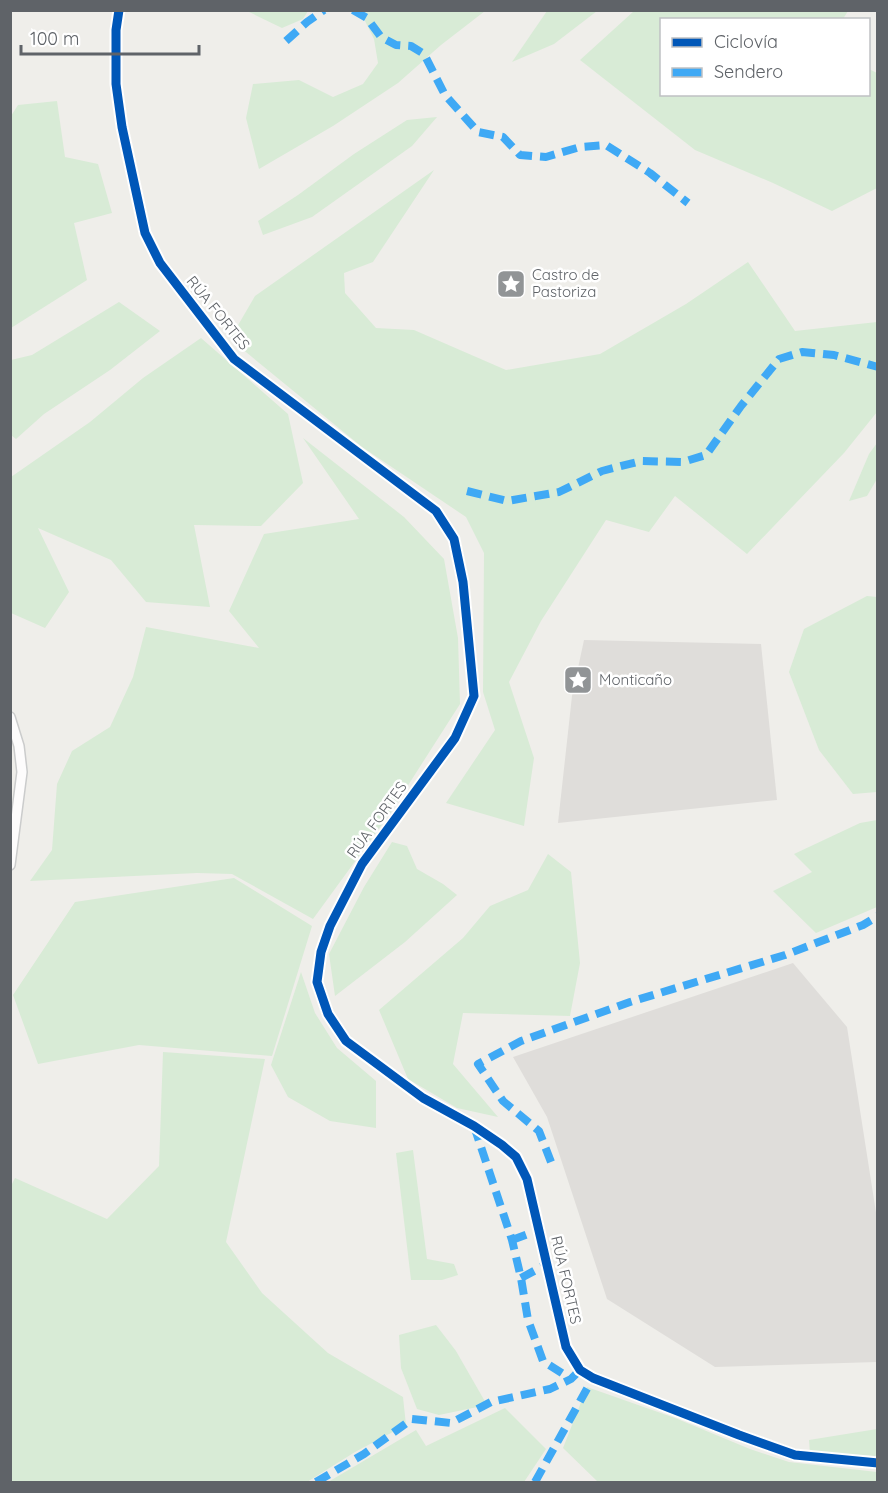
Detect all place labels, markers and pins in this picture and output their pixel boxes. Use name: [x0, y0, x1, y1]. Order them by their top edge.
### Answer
place label: Castro de Pastoriza: [532, 265, 599, 301]
place icon: Castro de Pastoriza: [495, 268, 527, 300]
place icon: Monticaño: [562, 664, 594, 696]
place label: Monticaño: [599, 670, 672, 689]

